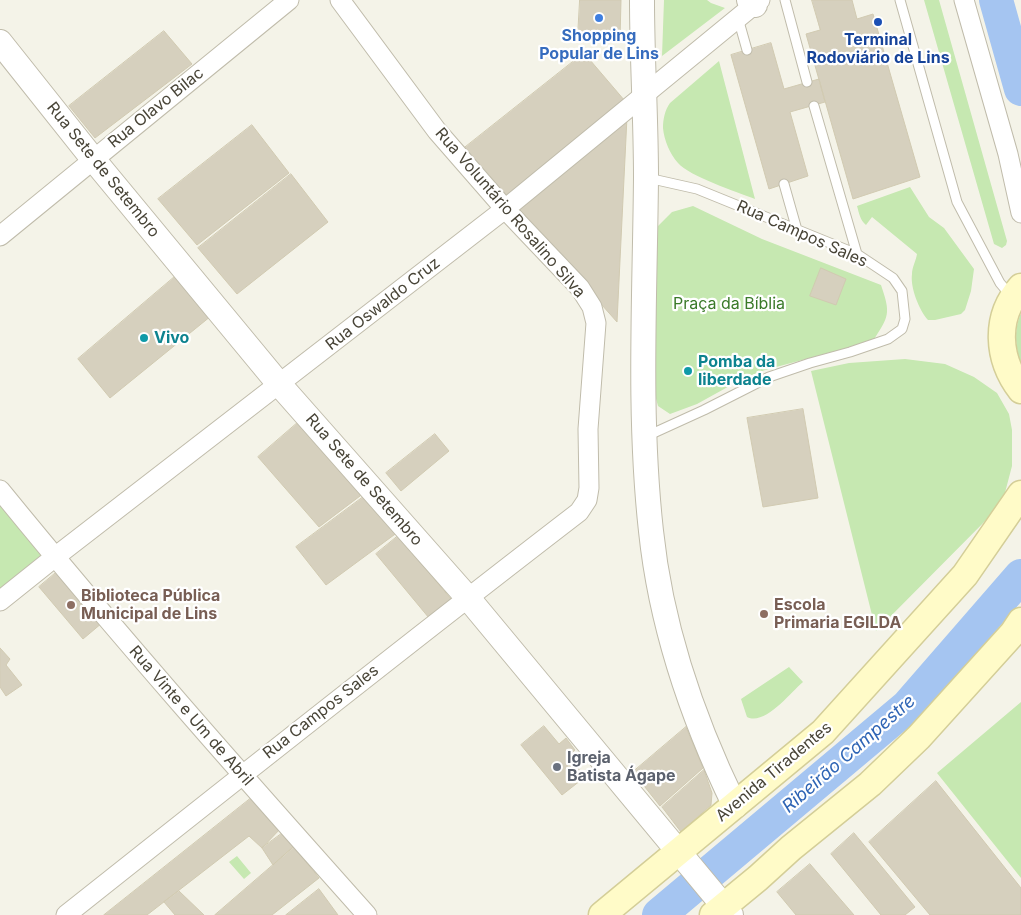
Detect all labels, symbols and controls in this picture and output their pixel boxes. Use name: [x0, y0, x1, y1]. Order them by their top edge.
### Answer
marker: Shopping Popular de Lins: [593, 12, 605, 24]
marker: Terminal Rodoviário de Lins: [872, 16, 884, 28]
place label: Shopping Popular de Lins: [539, 26, 659, 64]
place label: Terminal Rodoviário de Lins: [806, 30, 950, 68]
street label: Rua Olavo Bilac: [104, 64, 208, 152]
street label: Rua Sete de Setembro: [43, 98, 163, 242]
street label: Rua Voluntário Rosalino Silva: [431, 124, 589, 302]
street label: Rua Campos Sales: [734, 197, 870, 271]
street label: Rua Oswaldo Cruz: [322, 253, 444, 355]
park label: Praça da Bíblia: [673, 294, 785, 314]
place label: Vivo: [154, 328, 189, 348]
marker: Vivo: [138, 332, 150, 344]
place label: Pomba da liberdade: [698, 352, 775, 390]
marker: Pomba da liberdade: [682, 365, 694, 377]
street label: Rua Sete de Setembro: [301, 410, 427, 550]
place label: Biblioteca Pública Municipal de Lins: [81, 586, 220, 624]
place label: Escola Primaria EGILDA: [774, 595, 901, 633]
marker: Biblioteca Pública Municipal de Lins: [65, 599, 77, 611]
marker: Escola Primaria EGILDA: [758, 608, 770, 620]
street label: Rua Vinte e Um de Abril: [125, 642, 257, 790]
street label: Rua Campos Sales: [259, 661, 383, 763]
water label: Ribeirão Campestre: [778, 690, 920, 818]
street label: Avenida Tiradentes: [712, 718, 836, 826]
place label: Igreja Batista Ágape: [567, 748, 676, 786]
marker: Igreja Batista Ágape: [551, 761, 563, 773]

